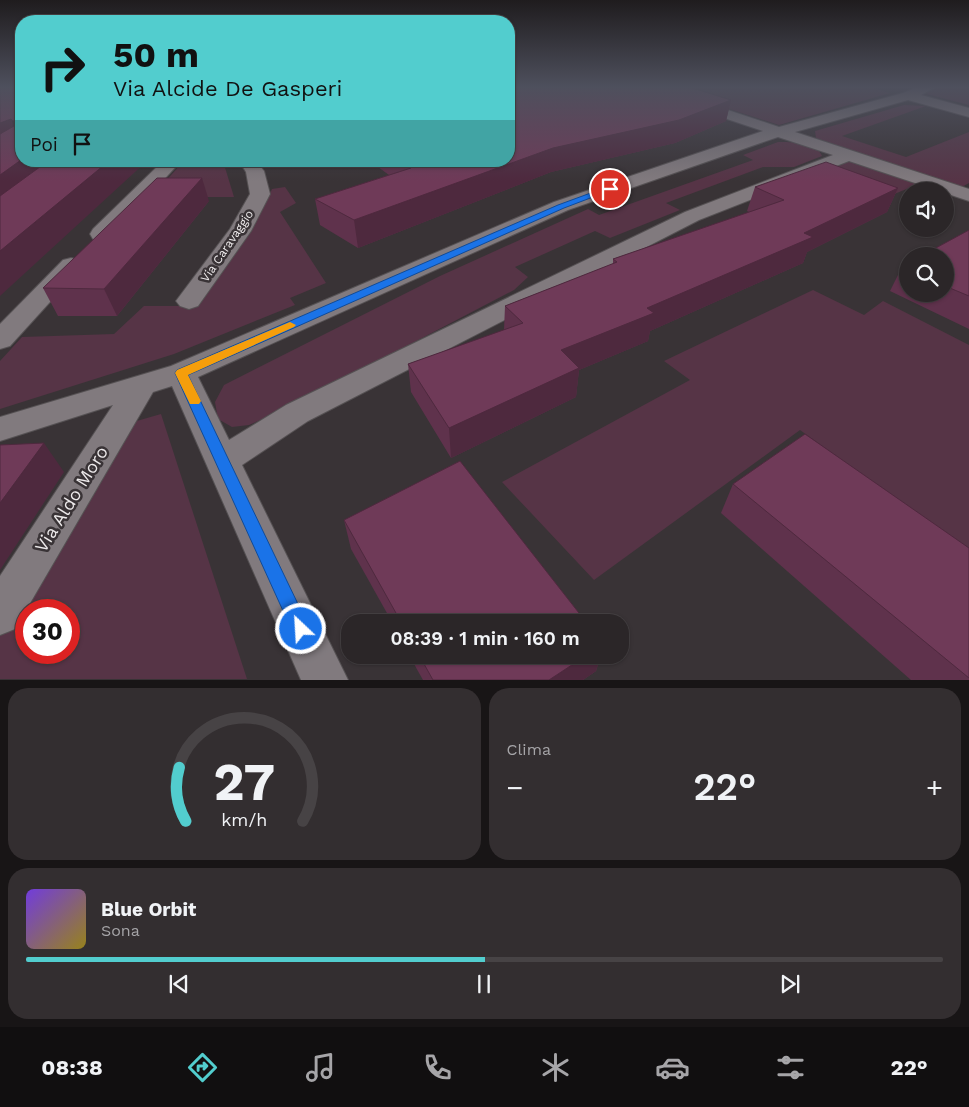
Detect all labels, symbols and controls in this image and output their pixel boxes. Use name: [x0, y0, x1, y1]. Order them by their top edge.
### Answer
text: 50 m: [113, 34, 199, 76]
icon: right: [30, 35, 95, 100]
text: Via Alcide De Gasperi: [113, 76, 342, 101]
icon: arrive: [68, 130, 96, 158]
text: Poi: [30, 133, 58, 156]
pin: [589, 168, 631, 210]
icon: arrive: [596, 175, 624, 203]
map controls: [899, 182, 954, 302]
button: sound: [899, 182, 954, 237]
street label: Via Caravaggio: [198, 207, 256, 285]
button: search: [899, 247, 954, 302]
street label: Via Aldo Moro: [30, 442, 112, 556]
speed limit sign: 30: [15, 599, 80, 664]
position arrow: [274, 602, 326, 654]
text: 08:39 · 1 min · 160 m: [390, 627, 580, 650]
text: Clima: [507, 740, 551, 759]
text: 27: [213, 752, 275, 813]
text: 22°: [693, 765, 756, 809]
text: −: [507, 771, 523, 804]
text: +: [926, 771, 943, 804]
text: km/h: [221, 809, 267, 830]
text: Blue Orbit: [101, 898, 196, 921]
text: Sona: [101, 921, 140, 940]
icon: previous: [165, 970, 193, 998]
icon: pause: [470, 970, 498, 998]
icon: next: [776, 970, 804, 998]
icon: directions: [185, 1050, 220, 1085]
icon: music: [303, 1050, 338, 1085]
icon: phone: [420, 1050, 455, 1085]
icon: climate: [538, 1050, 573, 1085]
icon: car: [655, 1050, 690, 1085]
icon: filters: [773, 1050, 808, 1085]
text: 08:38: [41, 1055, 103, 1080]
text: 22°: [891, 1055, 928, 1080]

